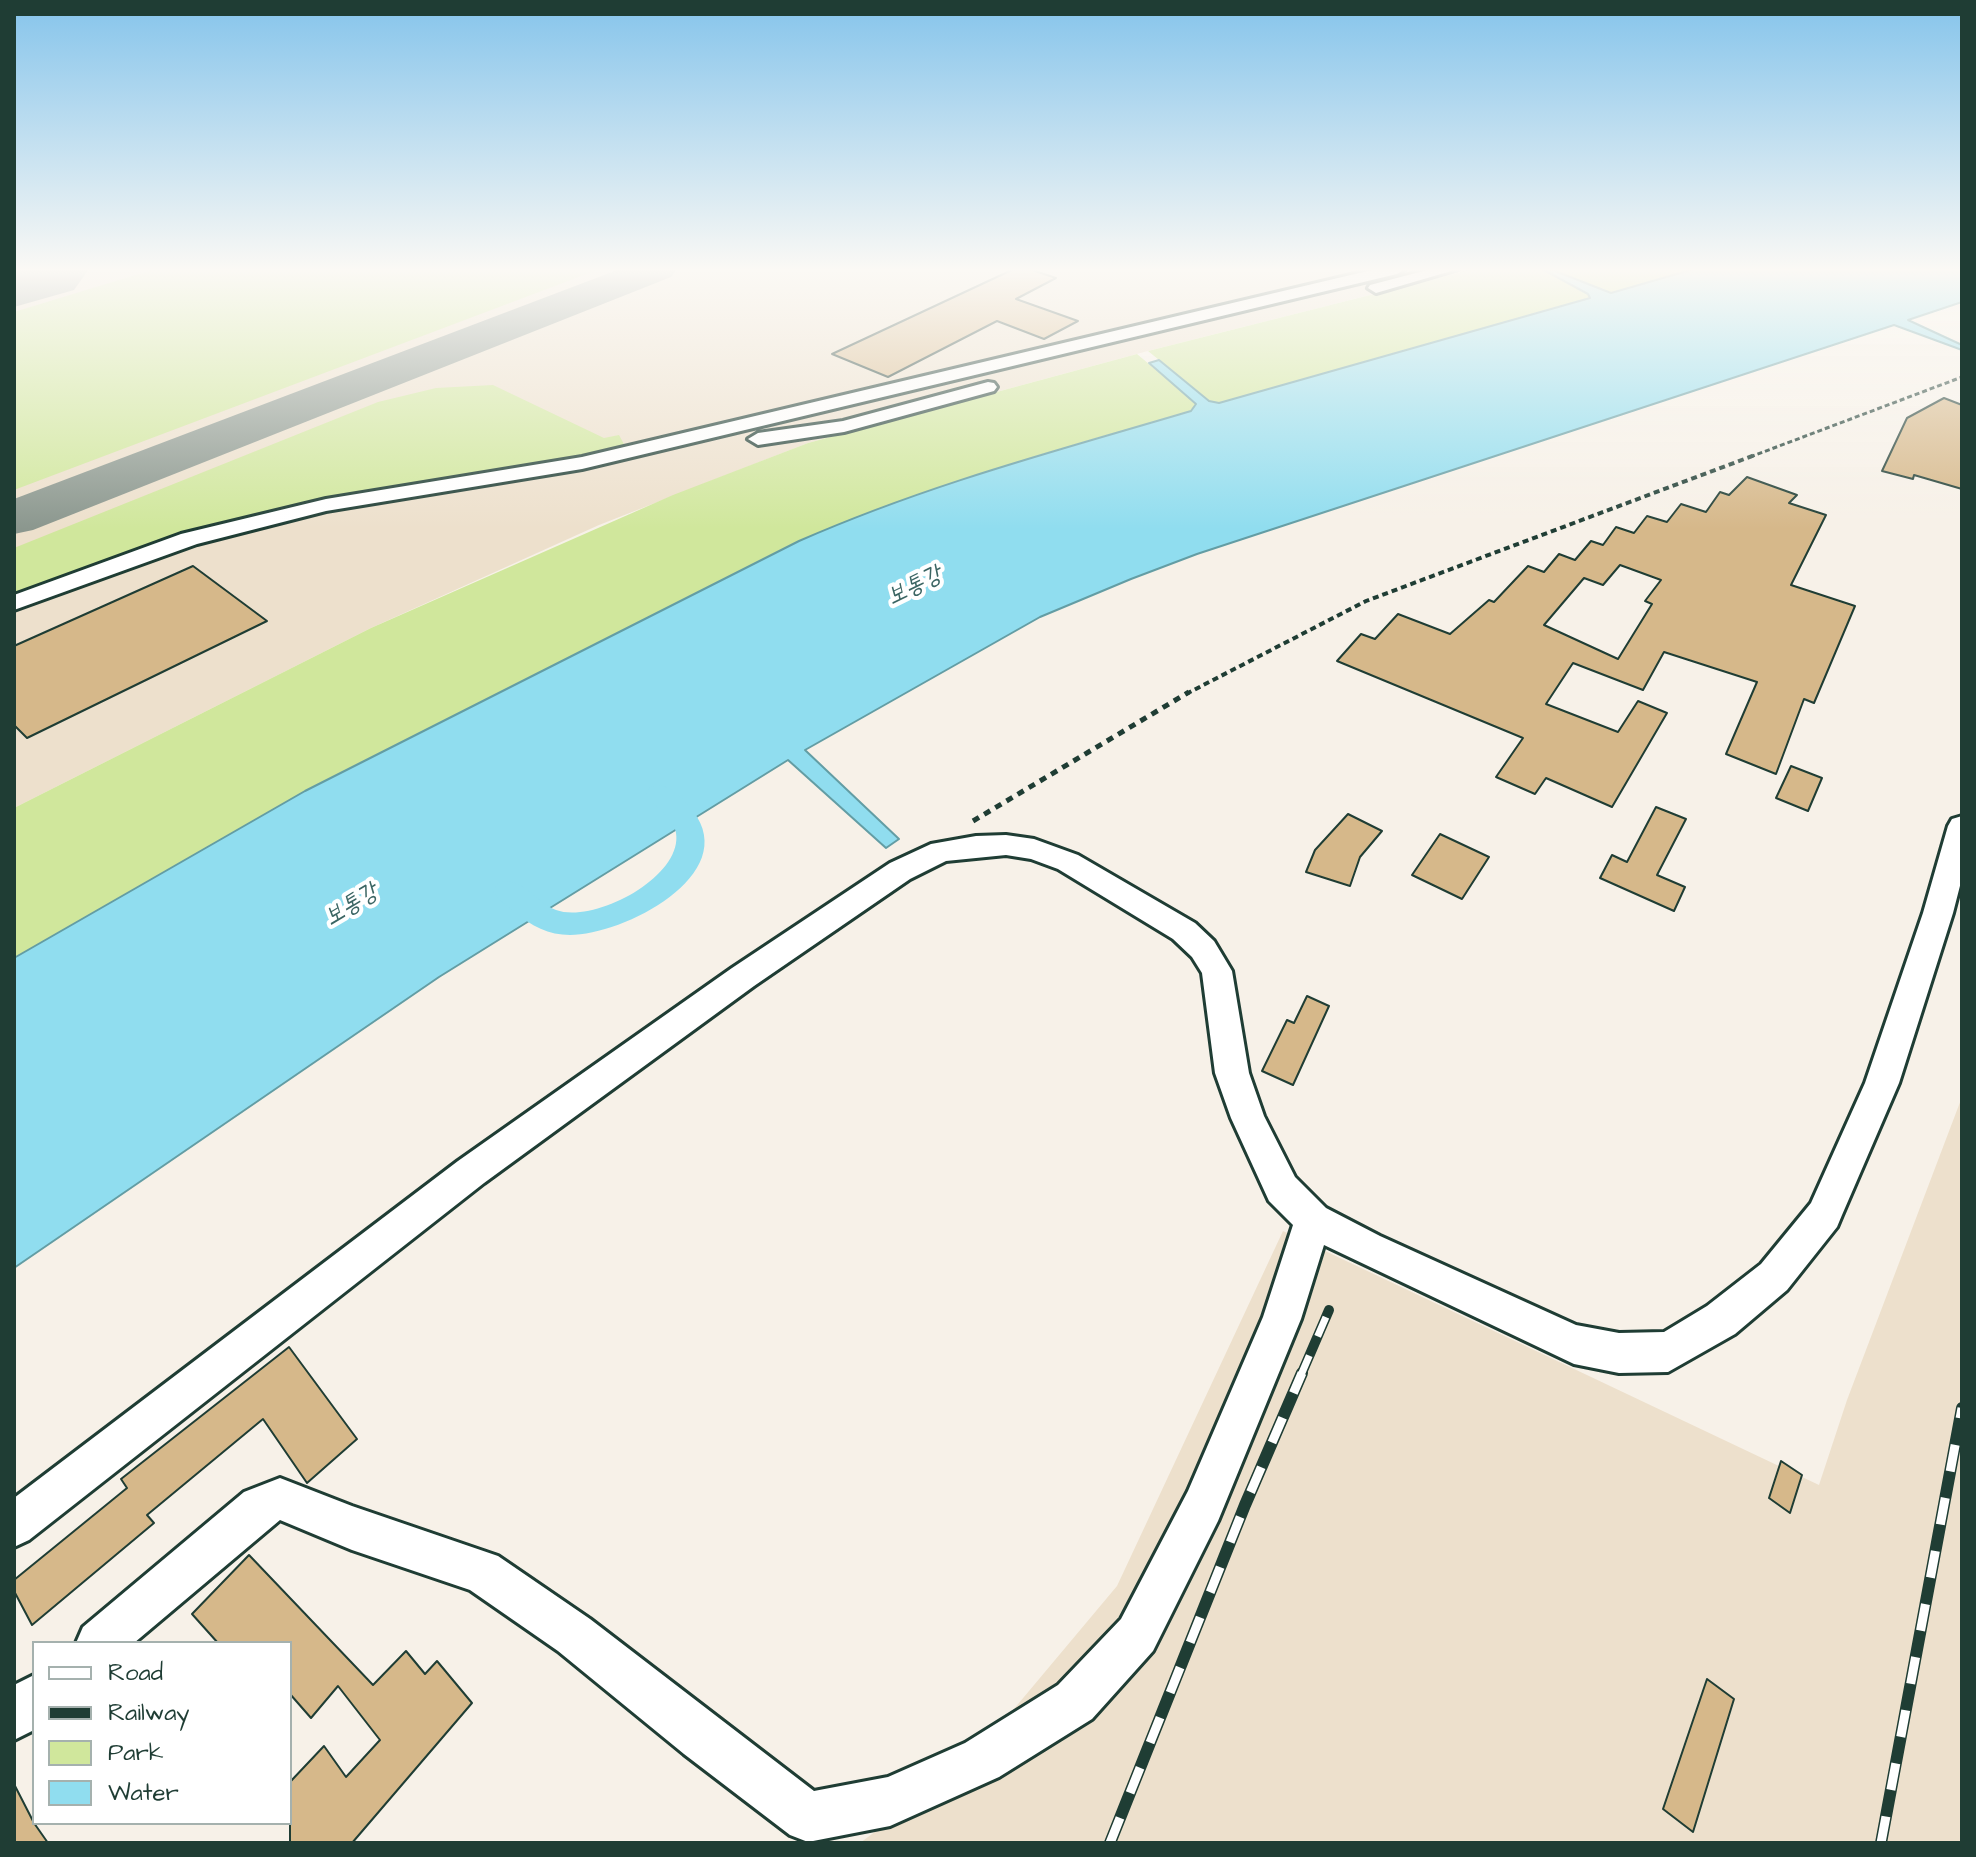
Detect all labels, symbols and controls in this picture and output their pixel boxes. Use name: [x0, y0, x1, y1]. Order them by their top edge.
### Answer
water label: 보통강: [883, 561, 947, 613]
water label: 보통강: [320, 879, 384, 933]
legend: [32, 1641, 292, 1825]
text: Road: [108, 1656, 163, 1690]
text: Railway: [108, 1696, 190, 1730]
text: Park: [108, 1736, 164, 1770]
text: Water: [108, 1776, 179, 1810]

